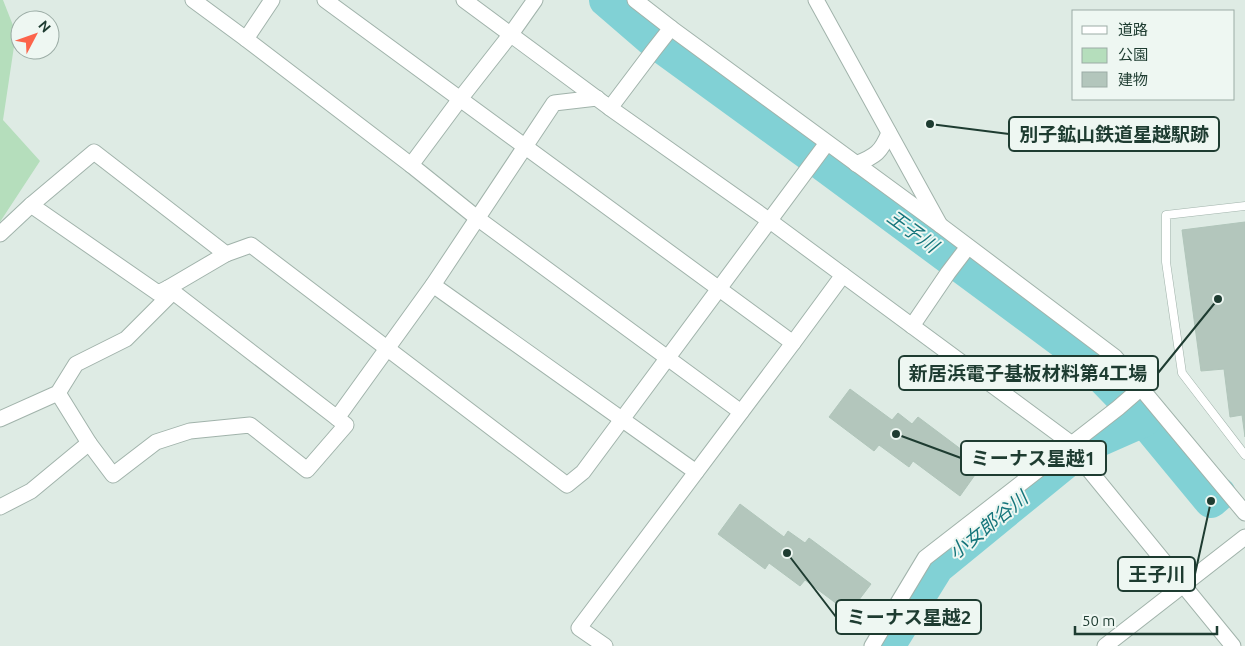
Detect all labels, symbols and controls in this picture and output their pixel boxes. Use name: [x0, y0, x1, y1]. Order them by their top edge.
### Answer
north arrow: [10, 10, 60, 60]
legend: [1072, 10, 1235, 100]
text: N: [35, 17, 54, 36]
text: 道路: [1118, 21, 1148, 38]
text: 公園: [1118, 46, 1148, 63]
text: 建物: [1118, 71, 1148, 88]
callout: 別子鉱山鉄道星越駅跡: [1009, 117, 1219, 151]
text: 別子鉱山鉄道星越駅跡: [1019, 123, 1209, 145]
water label: 王子川: [883, 205, 944, 258]
callout: 新居浜電子基板材料第4工場: [899, 356, 1158, 390]
text: 新居浜電子基板材料第4工場: [909, 362, 1147, 384]
callout: ミーナス星越1: [961, 441, 1106, 475]
text: ミーナス星越1: [971, 447, 1095, 469]
water label: 小女郎谷川: [944, 485, 1033, 563]
callout: 王子川: [1118, 557, 1195, 591]
text: 王子川: [1128, 563, 1186, 585]
callout: ミーナス星越2: [836, 600, 981, 634]
scale bar: [1075, 604, 1218, 636]
text: ミーナス星越2: [847, 606, 971, 628]
text: 50 m: [1082, 612, 1115, 629]

